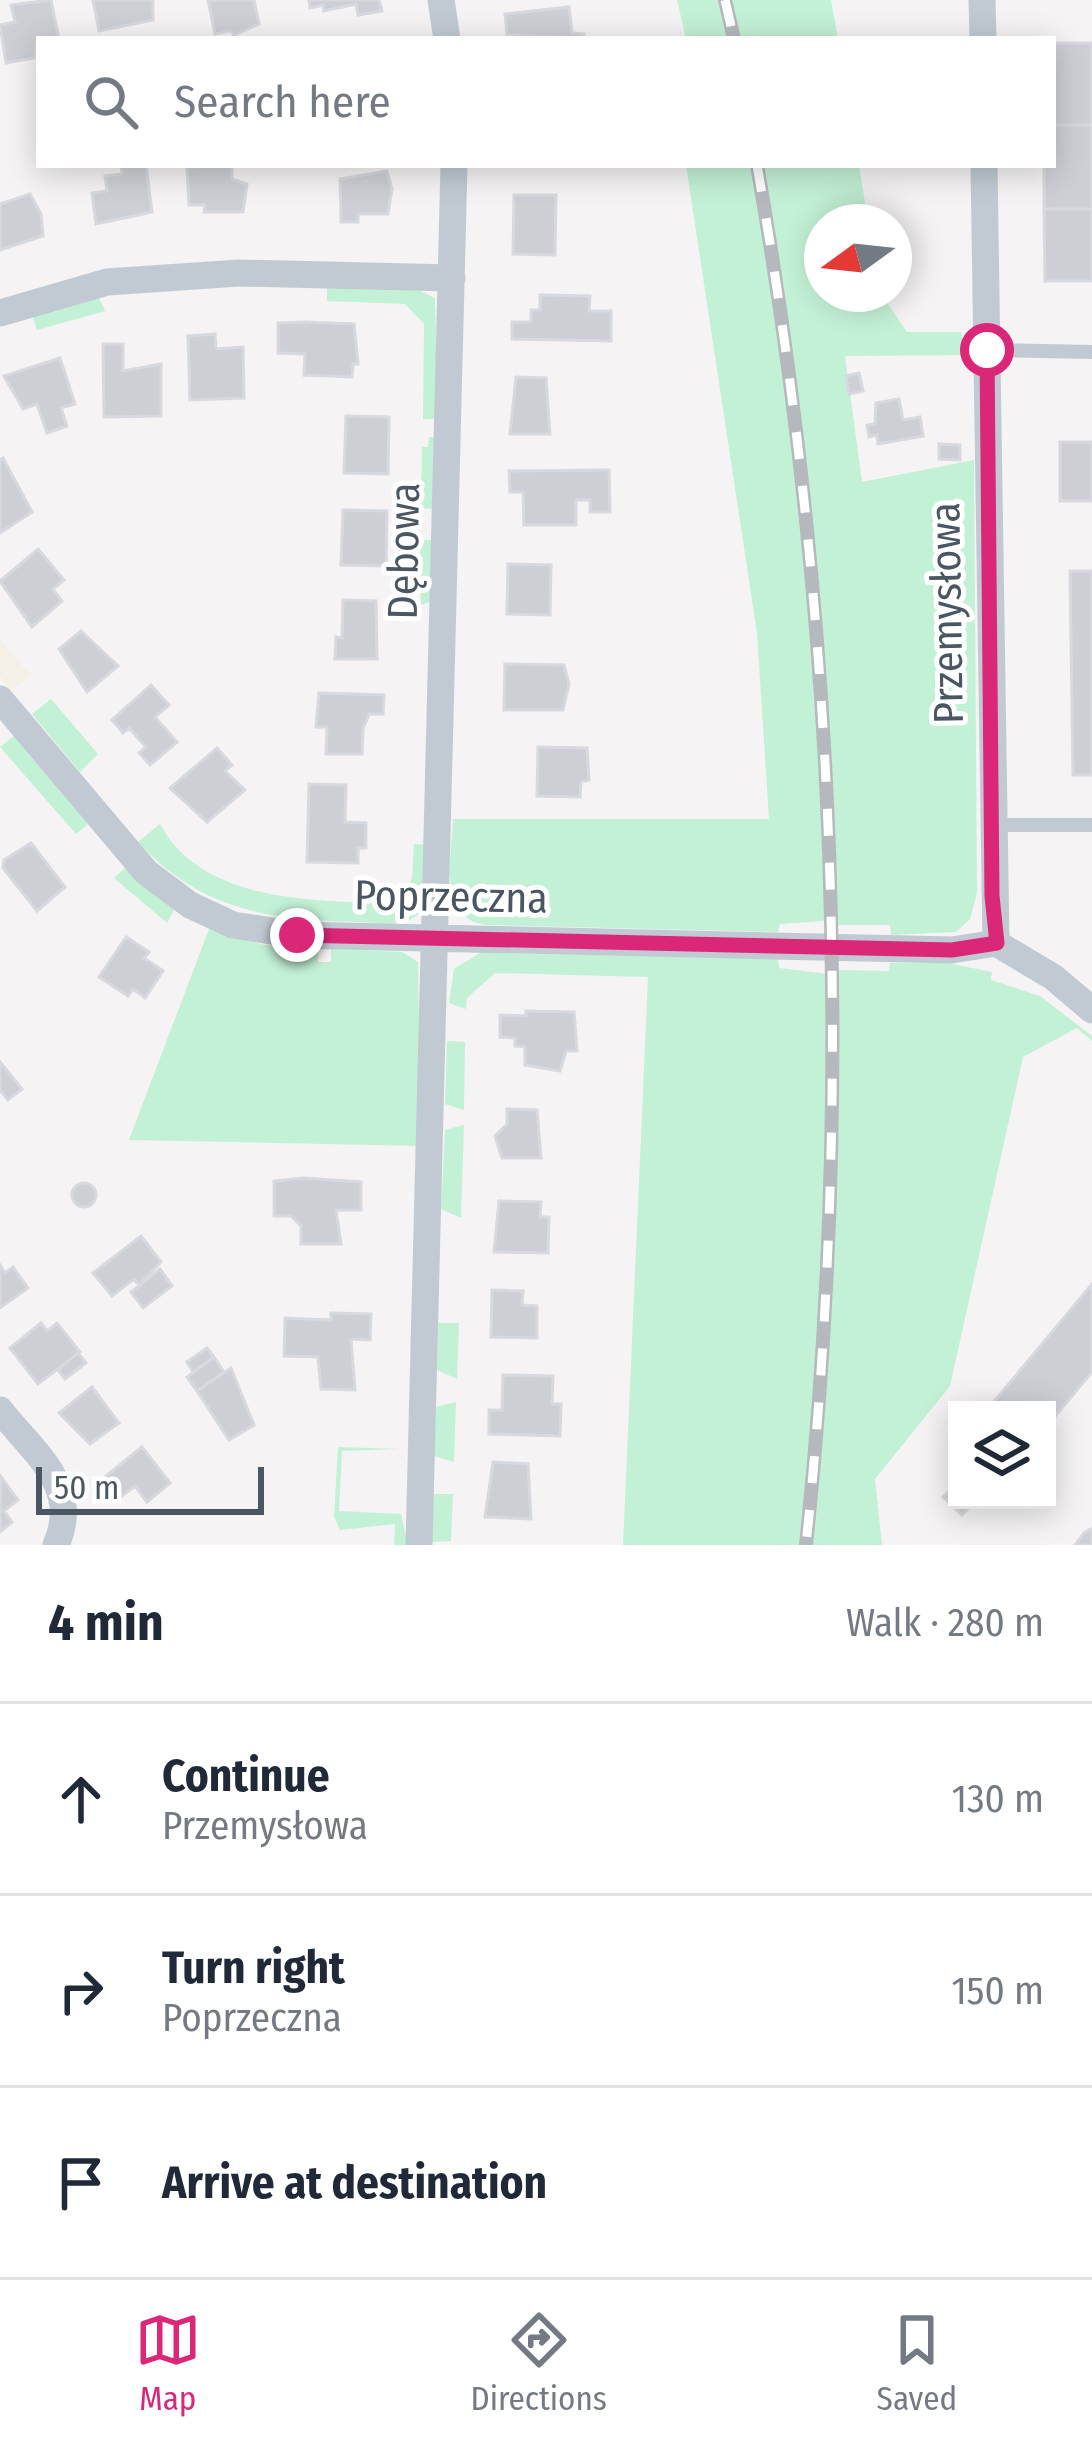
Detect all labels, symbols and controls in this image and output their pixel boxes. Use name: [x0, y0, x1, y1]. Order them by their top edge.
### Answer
search box: [36, 36, 1056, 168]
icon: search: [78, 69, 144, 135]
text: Search here: [174, 75, 391, 129]
north arrow: [804, 204, 912, 312]
route start: [960, 323, 1014, 377]
street label: Dębowa: [378, 482, 430, 620]
street label: Przemysłowa: [920, 502, 974, 724]
street label: Poprzeczna: [354, 870, 548, 924]
route end: [270, 908, 324, 962]
map controls: [948, 1401, 1056, 1509]
button: layers: [948, 1401, 1056, 1509]
scale bar: [36, 1461, 264, 1514]
text: 50 m: [54, 1468, 119, 1508]
text: 4 min: [48, 1592, 164, 1654]
text: Walk · 280 m: [846, 1600, 1044, 1646]
text: Continue: [162, 1749, 330, 1803]
icon: ahead: [48, 1766, 114, 1832]
text: 130 m: [952, 1776, 1044, 1822]
text: Przemysłowa: [162, 1803, 368, 1849]
text: Turn right: [162, 1941, 345, 1995]
icon: right: [48, 1958, 114, 2024]
text: 150 m: [951, 1968, 1044, 2014]
text: Poprzeczna: [162, 1995, 342, 2041]
icon: arrive: [48, 2150, 114, 2216]
text: Arrive at destination: [162, 2156, 547, 2210]
tab: Map: [135, 2307, 201, 2419]
tab: Directions: [470, 2307, 607, 2419]
tab: Saved: [877, 2307, 957, 2419]

